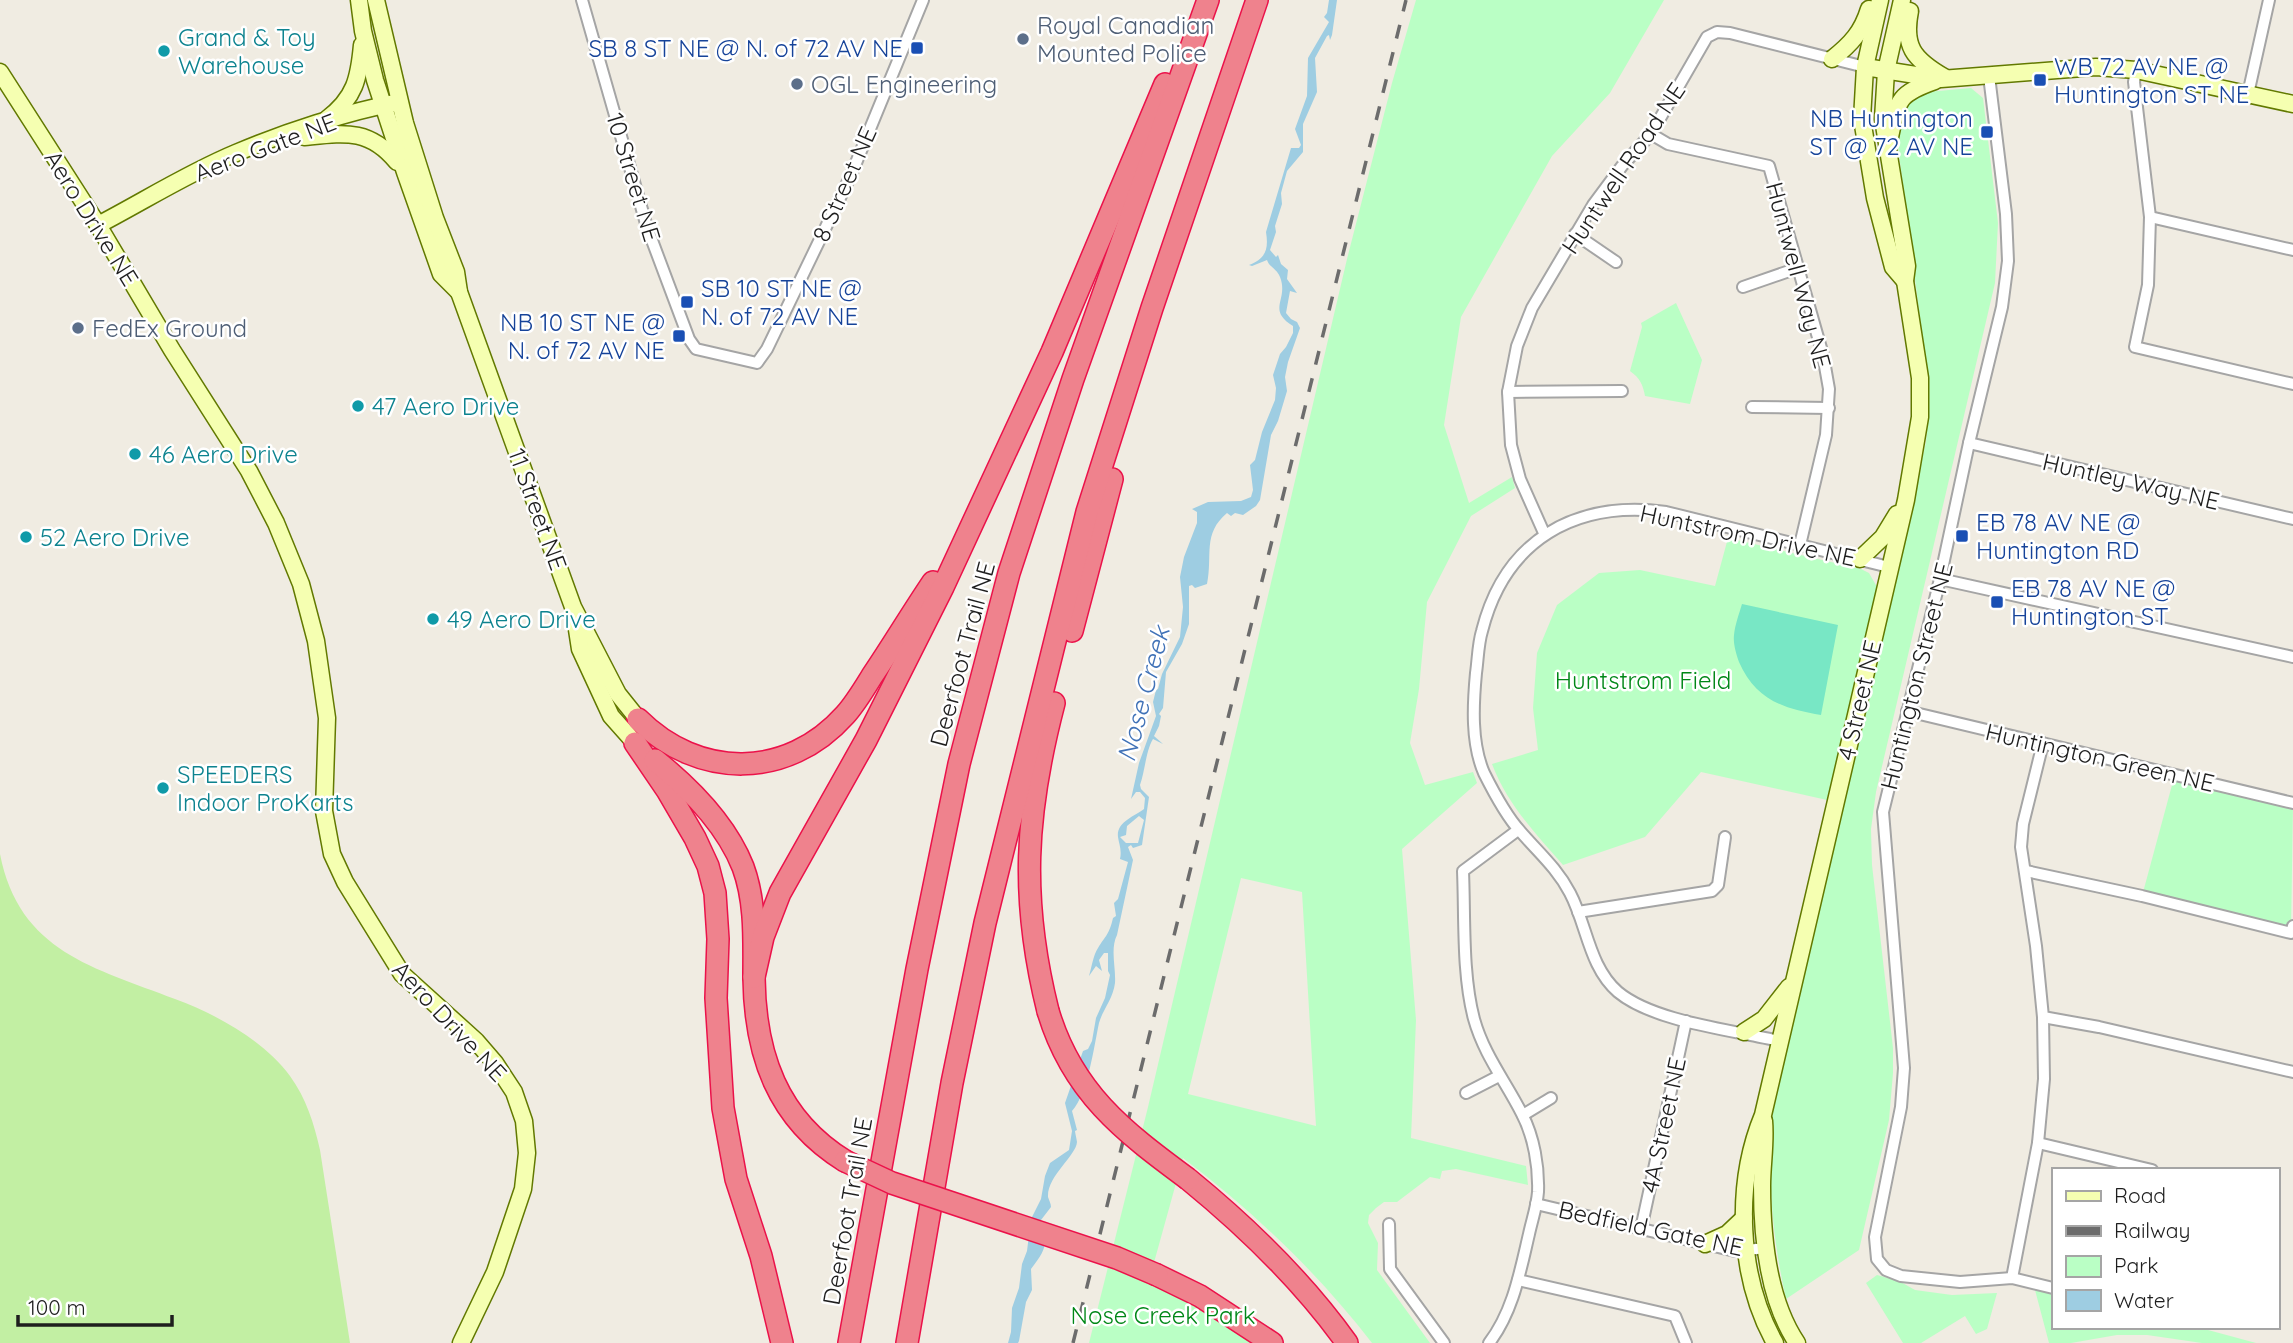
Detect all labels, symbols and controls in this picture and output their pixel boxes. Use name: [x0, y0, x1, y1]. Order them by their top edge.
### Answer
place label: Royal Canadian Mounted Police: [1037, 10, 1214, 68]
place label: Grand & Toy Warehouse: [178, 22, 316, 80]
marker: Royal Canadian Mounted Police: [1015, 31, 1031, 47]
place label: SB 8 ST NE @ N. of 72 AV NE: [589, 33, 903, 63]
marker: SB 8 ST NE @ N. of 72 AV NE: [909, 40, 925, 56]
marker: Grand & Toy Warehouse: [156, 43, 172, 59]
place label: WB 72 AV NE @ Huntington ST NE: [2054, 51, 2250, 109]
place label: OGL Engineering: [811, 69, 997, 99]
marker: WB 72 AV NE @ Huntington ST NE: [2032, 72, 2048, 88]
marker: OGL Engineering: [789, 76, 805, 92]
street label: Huntwell Road NE: [1555, 77, 1691, 259]
place label: NB Huntington ST @ 72 AV NE: [1809, 103, 1973, 161]
street label: Aero Gate NE: [190, 106, 340, 188]
street label: 10 Street NE: [600, 109, 668, 245]
street label: 8 Street NE: [805, 122, 883, 246]
marker: NB Huntington ST @ 72 AV NE: [1979, 124, 1995, 140]
street label: Aero Drive NE: [38, 145, 146, 291]
street label: Huntwell Way NE: [1760, 178, 1838, 372]
place label: SB 10 ST NE @ N. of 72 AV NE: [701, 273, 862, 331]
marker: SB 10 ST NE @ N. of 72 AV NE: [679, 294, 695, 310]
place label: NB 10 ST NE @ N. of 72 AV NE: [500, 307, 665, 365]
place label: FedEx Ground: [92, 313, 247, 343]
marker: FedEx Ground: [70, 320, 86, 336]
marker: NB 10 ST NE @ N. of 72 AV NE: [671, 328, 687, 344]
place label: 47 Aero Drive: [372, 391, 519, 421]
marker: 47 Aero Drive: [350, 398, 366, 414]
place label: 46 Aero Drive: [149, 439, 298, 469]
street label: 11 Street NE: [502, 444, 574, 574]
marker: 46 Aero Drive: [127, 446, 143, 462]
street label: Huntley Way NE: [2040, 446, 2222, 516]
street label: Huntstrom Drive NE: [1637, 497, 1859, 573]
place label: EB 78 AV NE @ Huntington RD: [1976, 507, 2140, 565]
place label: 52 Aero Drive: [40, 522, 190, 552]
marker: EB 78 AV NE @ Huntington RD: [1954, 528, 1970, 544]
marker: 52 Aero Drive: [18, 529, 34, 545]
street label: Deerfoot Trail NE: [923, 558, 1001, 750]
street label: Huntington Street NE: [1873, 559, 1959, 793]
place label: EB 78 AV NE @ Huntington ST: [2011, 573, 2175, 631]
marker: EB 78 AV NE @ Huntington ST: [1989, 594, 2005, 610]
place label: 49 Aero Drive: [447, 604, 596, 634]
marker: 49 Aero Drive: [425, 611, 441, 627]
water label: Nose Creek: [1109, 621, 1177, 765]
street label: 4 Street NE: [1831, 637, 1887, 763]
park label: Huntstrom Field: [1555, 665, 1731, 695]
street label: Huntington Green NE: [1983, 716, 2217, 798]
place label: SPEEDERS Indoor ProKarts: [177, 759, 354, 817]
marker: SPEEDERS Indoor ProKarts: [155, 780, 171, 796]
street label: Aero Drive NE: [386, 954, 514, 1088]
street label: 4A Street NE: [1634, 1054, 1692, 1196]
street label: Deerfoot Trail NE: [816, 1115, 878, 1307]
legend: [2052, 1168, 2279, 1329]
text: Road: [2114, 1182, 2166, 1208]
street label: Bedfield Gate NE: [1556, 1194, 1746, 1262]
text: Railway: [2114, 1217, 2190, 1243]
text: Park: [2114, 1252, 2158, 1278]
scale bar: [18, 1284, 172, 1328]
text: Water: [2114, 1287, 2174, 1313]
text: 100 m: [28, 1294, 86, 1320]
park label: Nose Creek Park: [1070, 1300, 1256, 1330]

